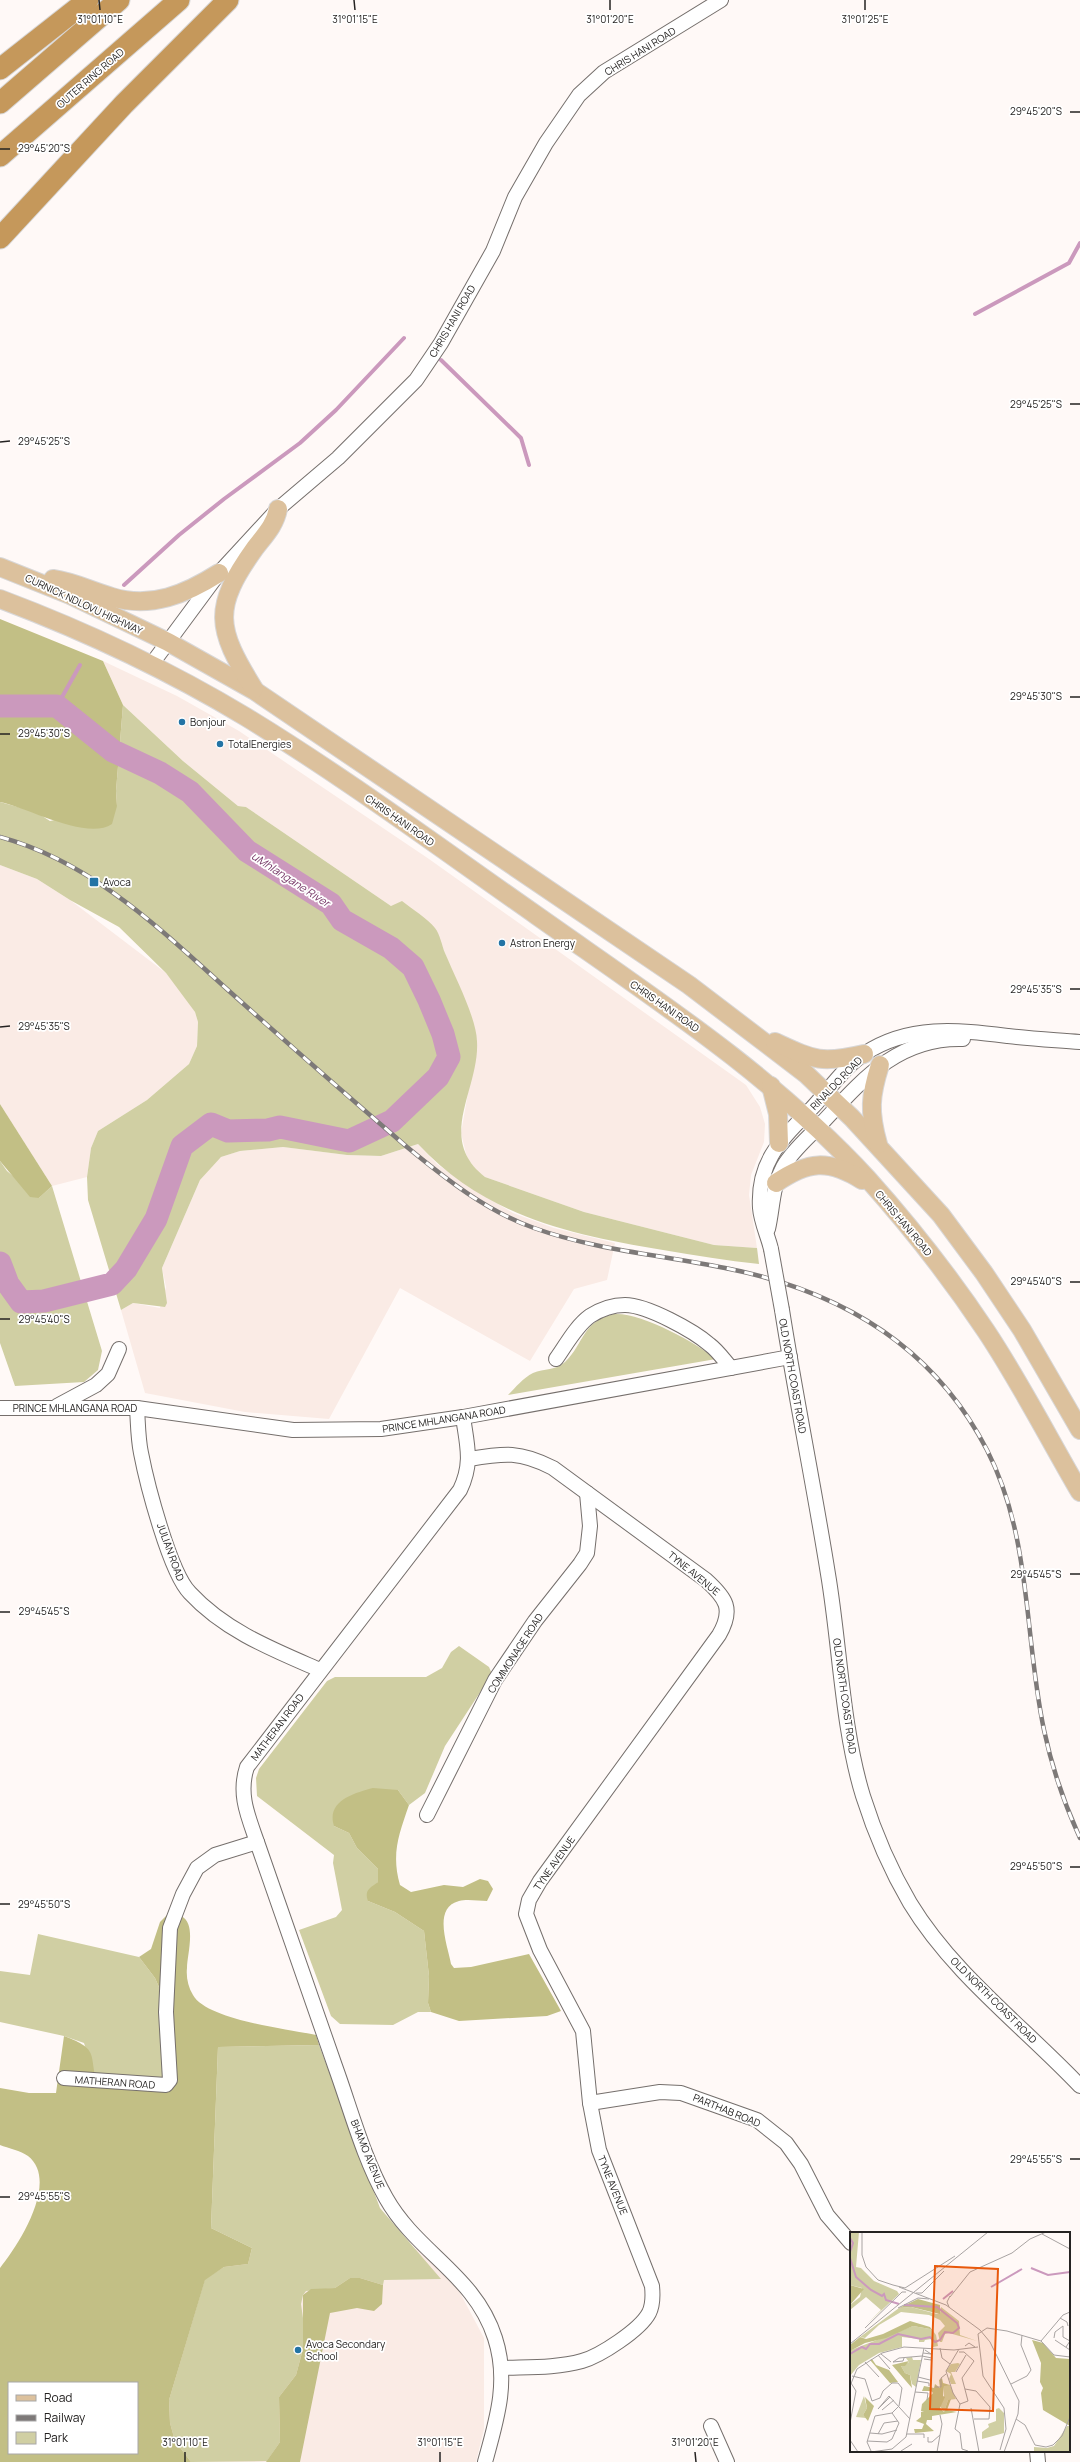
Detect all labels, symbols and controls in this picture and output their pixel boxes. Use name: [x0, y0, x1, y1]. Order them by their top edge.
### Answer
text: 31°01'10"E: [77, 12, 123, 26]
text: 31°01'15"E: [332, 12, 378, 26]
text: 31°01'20"E: [586, 12, 634, 26]
text: 31°01'25"E: [841, 12, 889, 26]
street label: CHRIS HANI ROAD: [602, 23, 679, 79]
street label: OUTER RING ROAD: [53, 45, 127, 111]
text: 29°45'20"S: [1010, 104, 1062, 118]
text: 29°45'20"S: [18, 141, 70, 155]
street label: CHRIS HANI ROAD: [426, 282, 479, 360]
text: 29°45'25"S: [1010, 397, 1062, 411]
text: 29°45'25"S: [18, 434, 70, 448]
street label: CURNICK NDLOVU HIGHWAY: [23, 571, 145, 638]
text: 29°45'30"S: [1010, 689, 1062, 703]
place label: Bonjour: [190, 715, 226, 729]
marker: Bonjour: [177, 717, 187, 727]
text: 29°45'30"S: [18, 726, 70, 740]
place label: TotalEnergies: [228, 737, 291, 751]
marker: TotalEnergies: [215, 739, 225, 749]
street label: CHRIS HANI ROAD: [363, 791, 438, 849]
water label: uMhlangane River: [249, 848, 335, 911]
place label: Avoca: [103, 875, 131, 889]
marker: Avoca: [88, 876, 100, 888]
place label: Astron Energy: [510, 936, 576, 950]
marker: Astron Energy: [497, 938, 507, 948]
street label: CHRIS HANI ROAD: [628, 977, 703, 1035]
text: 29°45'35"S: [1010, 982, 1062, 996]
text: 29°45'35"S: [18, 1019, 70, 1033]
street label: RINALDO ROAD: [807, 1053, 865, 1113]
street label: CHRIS HANI ROAD: [872, 1187, 936, 1259]
text: 29°45'40"S: [1010, 1274, 1062, 1288]
text: 29°45'40"S: [18, 1312, 70, 1326]
street label: OLD NORTH COAST ROAD: [776, 1317, 810, 1435]
street label: PRINCE MHLANGANA ROAD: [13, 1401, 138, 1415]
street label: PRINCE MHLANGANA ROAD: [381, 1402, 507, 1436]
street label: JULIAN ROAD: [154, 1521, 188, 1583]
street label: TYNE AVENUE: [665, 1548, 723, 1599]
text: 29°45'45"S: [1011, 1567, 1061, 1581]
text: 29°45'45"S: [19, 1604, 69, 1618]
street label: COMMONAGE ROAD: [484, 1610, 546, 1696]
street label: OLD NORTH COAST ROAD: [830, 1637, 860, 1755]
street label: MATHERAN ROAD: [247, 1690, 307, 1763]
street label: TYNE AVENUE: [530, 1833, 578, 1893]
text: 29°45'50"S: [1010, 1859, 1062, 1873]
text: 29°45'50"S: [18, 1897, 70, 1911]
street label: OLD NORTH COAST ROAD: [948, 1954, 1040, 2046]
street label: MATHERAN ROAD: [74, 2072, 156, 2092]
street label: PARTHAB ROAD: [691, 2090, 763, 2130]
street label: BHAMO AVENUE: [348, 2117, 388, 2191]
text: 29°45'55"S: [1010, 2152, 1062, 2166]
street label: TYNE AVENUE: [595, 2153, 631, 2217]
text: 29°45'55"S: [18, 2189, 70, 2203]
inset map: [850, 2232, 1070, 2452]
place label: Avoca Secondary School: [306, 2337, 386, 2363]
marker: Avoca Secondary School: [293, 2345, 303, 2355]
legend: [8, 2382, 138, 2454]
text: Road: [44, 2389, 72, 2406]
text: Railway: [44, 2409, 86, 2426]
text: Park: [44, 2429, 69, 2446]
text: 31°01'10"E: [162, 2435, 208, 2449]
text: 31°01'15"E: [417, 2435, 463, 2449]
text: 31°01'20"E: [671, 2435, 719, 2449]

